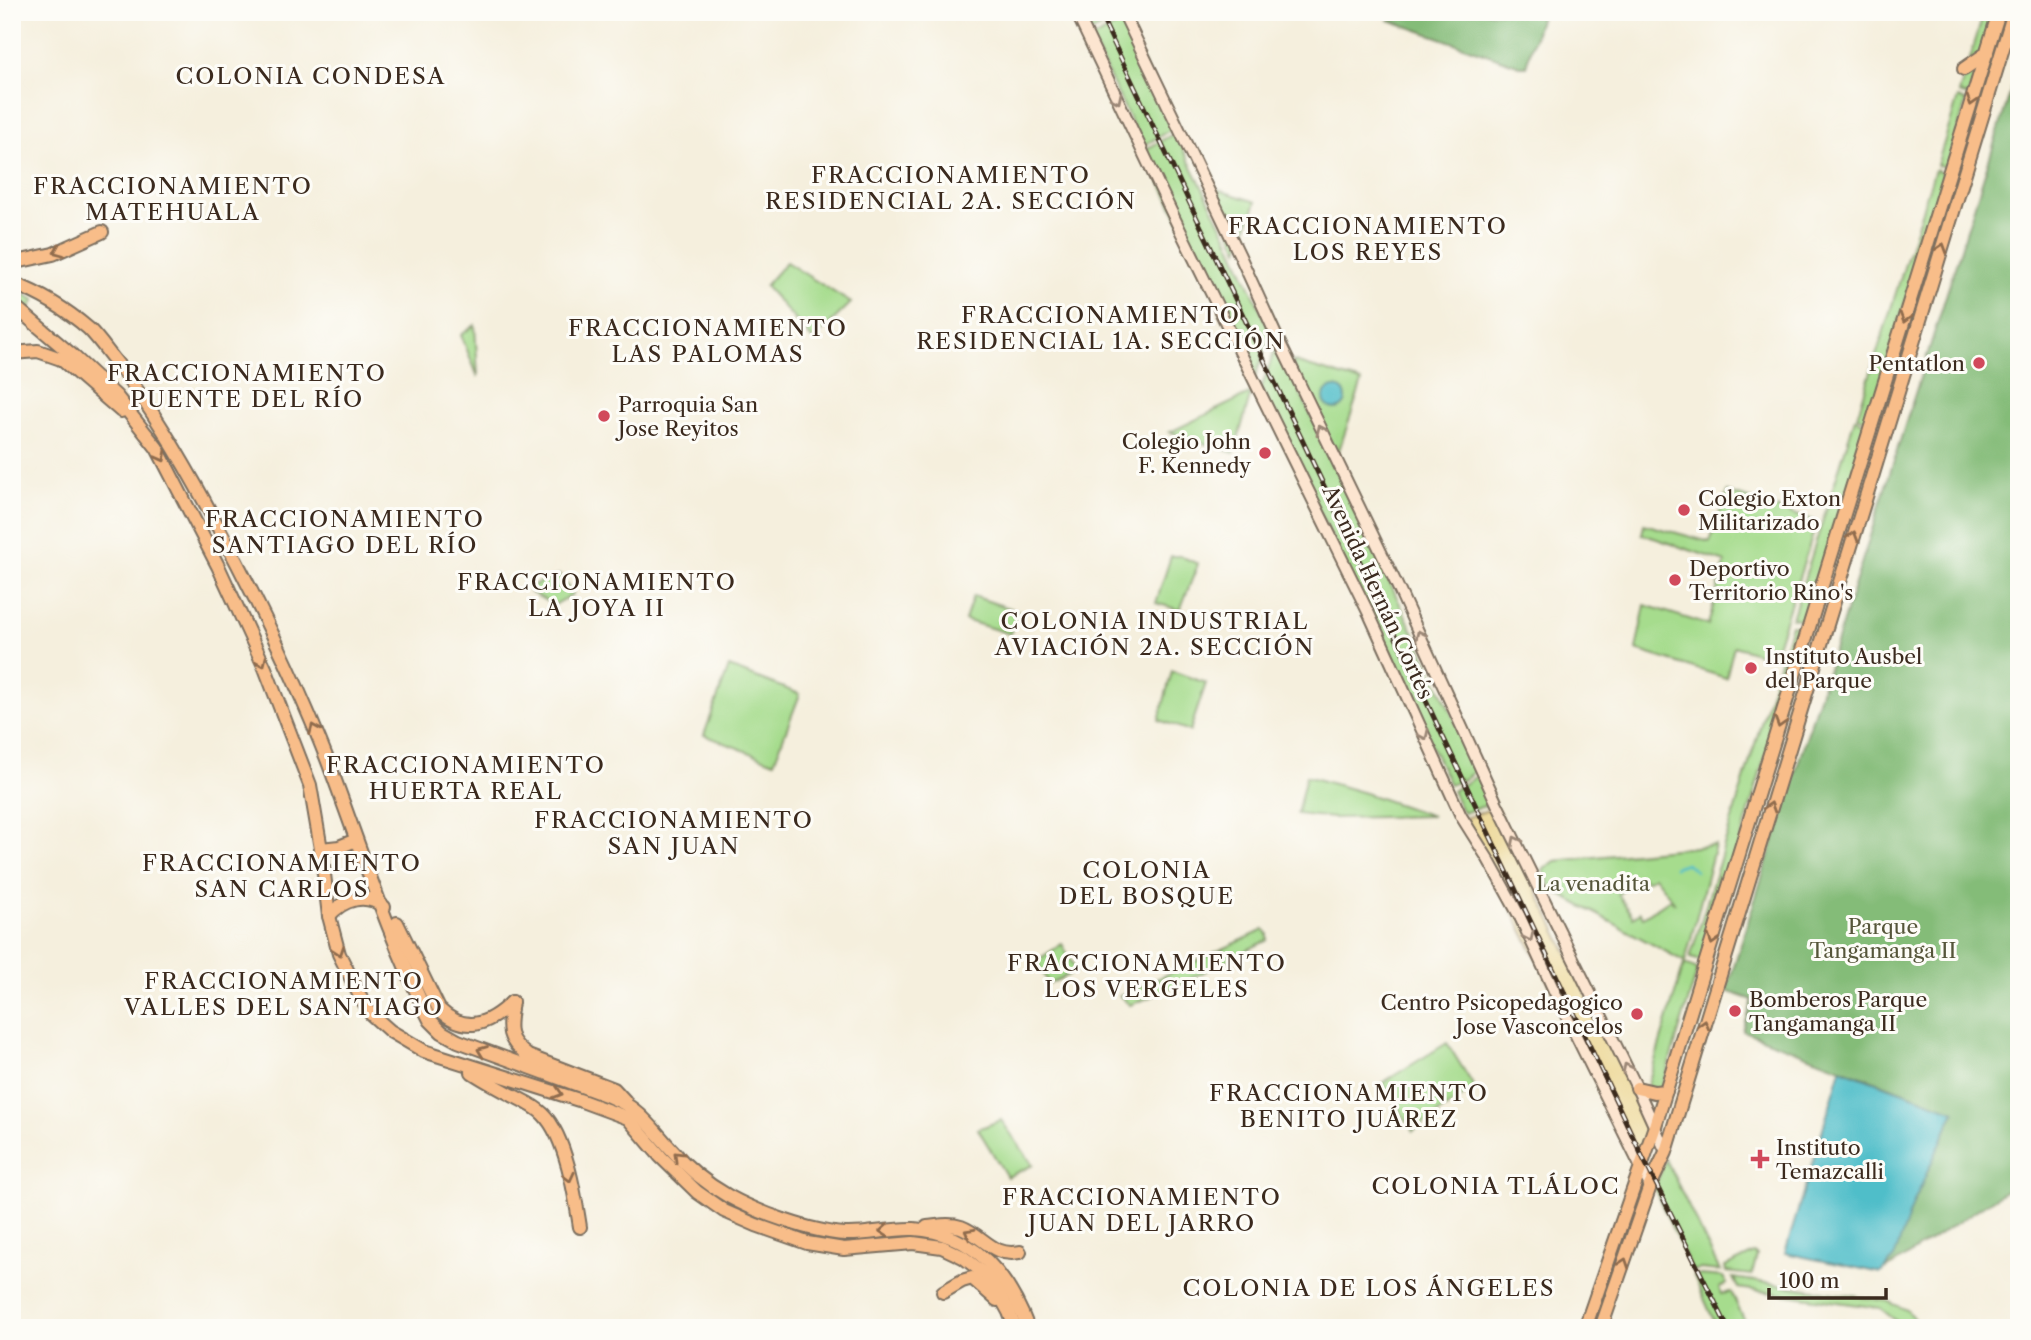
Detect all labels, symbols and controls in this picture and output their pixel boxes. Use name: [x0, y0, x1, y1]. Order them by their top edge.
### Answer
district label: COLONIA CONDESA: [176, 62, 446, 90]
one-way arrow: [1109, 92, 1123, 104]
one-way arrow: [1965, 95, 1980, 107]
district label: FRACCIONAMIENTO RESIDENCIAL 2A. SECCIÓN: [765, 161, 1137, 215]
district label: FRACCIONAMIENTO MATEHUALA: [33, 172, 313, 226]
district label: FRACCIONAMIENTO LOS REYES: [1228, 212, 1508, 266]
one-way arrow: [1933, 242, 1948, 254]
one-way arrow: [53, 243, 66, 257]
district label: FRACCIONAMIENTO RESIDENCIAL 1A. SECCIÓN: [916, 301, 1286, 355]
one-way arrow: [1898, 312, 1913, 324]
district label: FRACCIONAMIENTO LAS PALOMAS: [568, 314, 848, 368]
place label: Pentatlon: [1869, 351, 1965, 376]
marker: Pentatlon: [1971, 355, 1987, 371]
district label: FRACCIONAMIENTO PUENTE DEL RÍO: [107, 359, 387, 413]
place label: Parroquia San Jose Reyitos: [615, 392, 758, 441]
marker: Parroquia San Jose Reyitos: [596, 408, 612, 424]
one-way arrow: [1315, 425, 1329, 437]
place label: Colegio John F. Kennedy: [1122, 429, 1251, 478]
marker: Colegio John F. Kennedy: [1257, 445, 1273, 461]
one-way arrow: [154, 450, 167, 463]
street label: Avenida Hernán Cortés: [1317, 480, 1439, 703]
place label: Colegio Exton Militarizado: [1698, 486, 1841, 535]
marker: Colegio Exton Militarizado: [1676, 502, 1692, 518]
district label: FRACCIONAMIENTO SANTIAGO DEL RÍO: [205, 505, 485, 559]
one-way arrow: [1845, 530, 1859, 543]
place label: Deportivo Territorio Rino's: [1689, 556, 1854, 605]
district label: FRACCIONAMIENTO LA JOYA II: [457, 568, 737, 622]
marker: Deportivo Territorio Rino's: [1667, 572, 1683, 588]
district label: COLONIA INDUSTRIAL AVIACIÓN 2A. SECCIÓN: [994, 607, 1315, 661]
one-way arrow: [1415, 630, 1429, 642]
place label: Instituto Ausbel del Parque: [1765, 644, 1922, 693]
one-way arrow: [254, 654, 268, 667]
marker: Instituto Ausbel del Parque: [1743, 660, 1759, 676]
one-way arrow: [1773, 717, 1788, 729]
one-way arrow: [308, 724, 322, 736]
one-way arrow: [1416, 728, 1430, 741]
district label: FRACCIONAMIENTO HUERTA REAL: [326, 751, 606, 805]
one-way arrow: [1762, 801, 1777, 813]
district label: FRACCIONAMIENTO SAN JUAN: [534, 806, 814, 860]
one-way arrow: [1511, 836, 1525, 848]
district label: FRACCIONAMIENTO SAN CARLOS: [142, 849, 422, 903]
district label: COLONIA DEL BOSQUE: [1059, 856, 1235, 910]
park label: La venadita: [1536, 871, 1651, 896]
park label: Parque Tangamanga II: [1809, 914, 1957, 963]
one-way arrow: [1521, 930, 1535, 942]
one-way arrow: [1706, 934, 1721, 946]
one-way arrow: [331, 944, 345, 956]
district label: FRACCIONAMIENTO LOS VERGELES: [1007, 949, 1287, 1003]
district label: FRACCIONAMIENTO VALLES DEL SANTIAGO: [123, 967, 444, 1021]
place label: Bomberos Parque Tangamanga II: [1749, 987, 1927, 1036]
place label: Centro Psicopedagogico Jose Vasconcelos: [1380, 990, 1623, 1039]
marker: Bomberos Parque Tangamanga II: [1727, 1003, 1743, 1019]
marker: Centro Psicopedagogico Jose Vasconcelos: [1629, 1006, 1645, 1022]
one-way arrow: [1696, 1019, 1710, 1031]
one-way arrow: [477, 1045, 489, 1059]
one-way arrow: [1621, 1062, 1635, 1075]
district label: FRACCIONAMIENTO BENITO JUÁREZ: [1209, 1079, 1489, 1133]
one-way arrow: [551, 1085, 563, 1100]
place label: Instituto Temazcalli: [1776, 1135, 1884, 1184]
marker: Instituto Temazcalli: [1750, 1149, 1770, 1169]
one-way arrow: [674, 1152, 686, 1164]
one-way arrow: [561, 1171, 576, 1183]
district label: COLONIA TLÁLOC: [1371, 1172, 1621, 1200]
district label: FRACCIONAMIENTO JUAN DEL JARRO: [1002, 1183, 1282, 1237]
one-way arrow: [879, 1224, 890, 1239]
one-way arrow: [963, 1228, 976, 1241]
scale bar: [1769, 1256, 1886, 1300]
one-way arrow: [1616, 1258, 1630, 1270]
text: 100 m: [1779, 1268, 1840, 1293]
district label: COLONIA DE LOS ÁNGELES: [1183, 1274, 1555, 1302]

